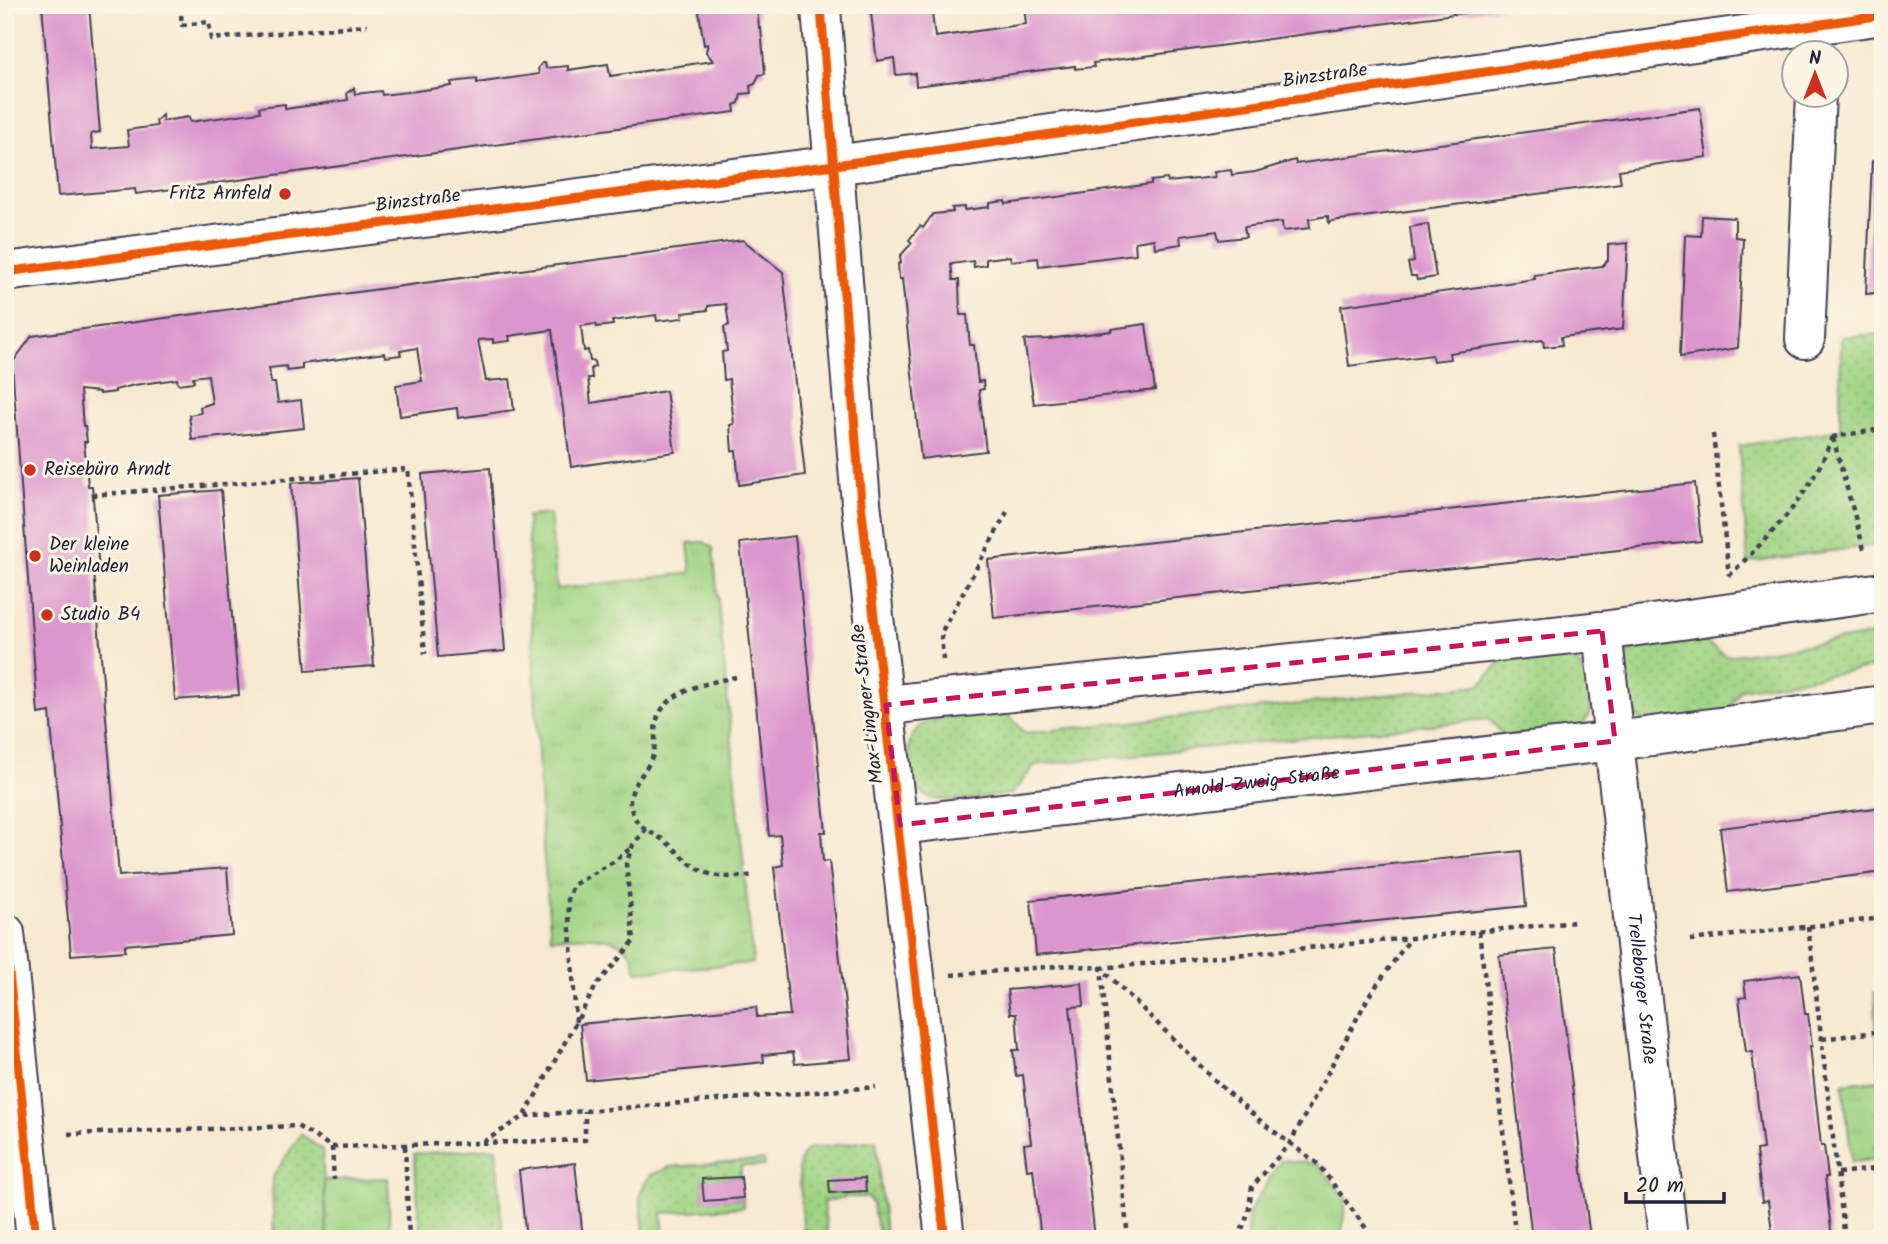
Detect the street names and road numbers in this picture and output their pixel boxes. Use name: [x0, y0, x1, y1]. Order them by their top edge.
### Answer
street label: Binzstraße: [1281, 55, 1370, 97]
street label: Binzstraße: [374, 181, 463, 221]
street label: Max-Lingner-Straße: [843, 622, 893, 786]
street label: Arnold-Zweig-Straße: [1172, 758, 1342, 808]
street label: Trelleborger Straße: [1618, 912, 1664, 1066]

